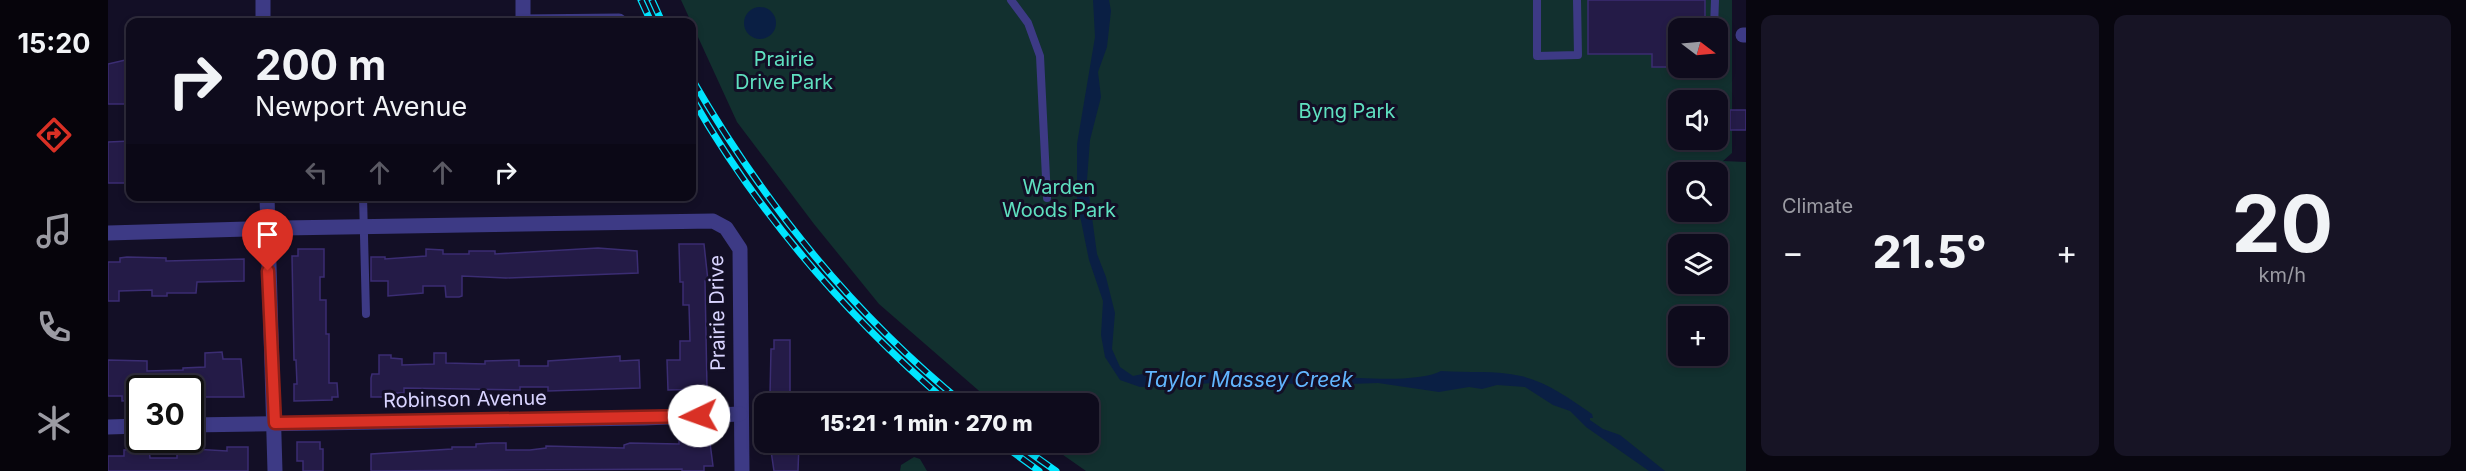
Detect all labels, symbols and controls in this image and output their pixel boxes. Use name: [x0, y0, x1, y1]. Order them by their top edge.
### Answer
north arrow: [1668, 18, 1728, 78]
map controls: [1668, 18, 1728, 366]
text: 15:20: [17, 27, 91, 60]
text: 200 m: [255, 39, 386, 90]
icon: right: [156, 42, 234, 120]
park label: Prairie Drive Park: [735, 47, 833, 94]
text: Newport Avenue: [255, 90, 467, 123]
button: sound: [1668, 90, 1728, 150]
park label: Byng Park: [1299, 99, 1395, 123]
icon: directions: [33, 114, 75, 156]
icon: left: [300, 156, 333, 189]
icon: ahead: [363, 156, 396, 189]
icon: ahead: [426, 156, 459, 189]
icon: right: [489, 156, 522, 189]
button: search: [1668, 162, 1728, 222]
park label: Warden Woods Park: [1002, 175, 1116, 222]
text: 20: [2231, 176, 2333, 271]
text: Climate: [1782, 194, 1853, 218]
pin: [242, 209, 293, 271]
icon: music: [33, 210, 75, 252]
icon: arrive: [251, 218, 284, 251]
text: 21.5°: [1873, 224, 1987, 279]
text: −: [1782, 232, 1804, 272]
text: +: [2056, 232, 2078, 272]
button: layers: [1668, 234, 1728, 294]
street label: Prairie Drive: [704, 255, 730, 371]
text: km/h: [2258, 263, 2306, 287]
icon: phone: [33, 306, 75, 348]
button: +: [1668, 306, 1728, 366]
water label: Taylor Massey Creek: [1143, 367, 1353, 392]
speed limit sign: 30: [126, 375, 204, 453]
position arrow: [667, 384, 731, 448]
street label: Robinson Avenue: [383, 386, 547, 412]
icon: climate: [33, 402, 75, 444]
text: 15:21 · 1 min · 270 m: [820, 410, 1033, 436]

